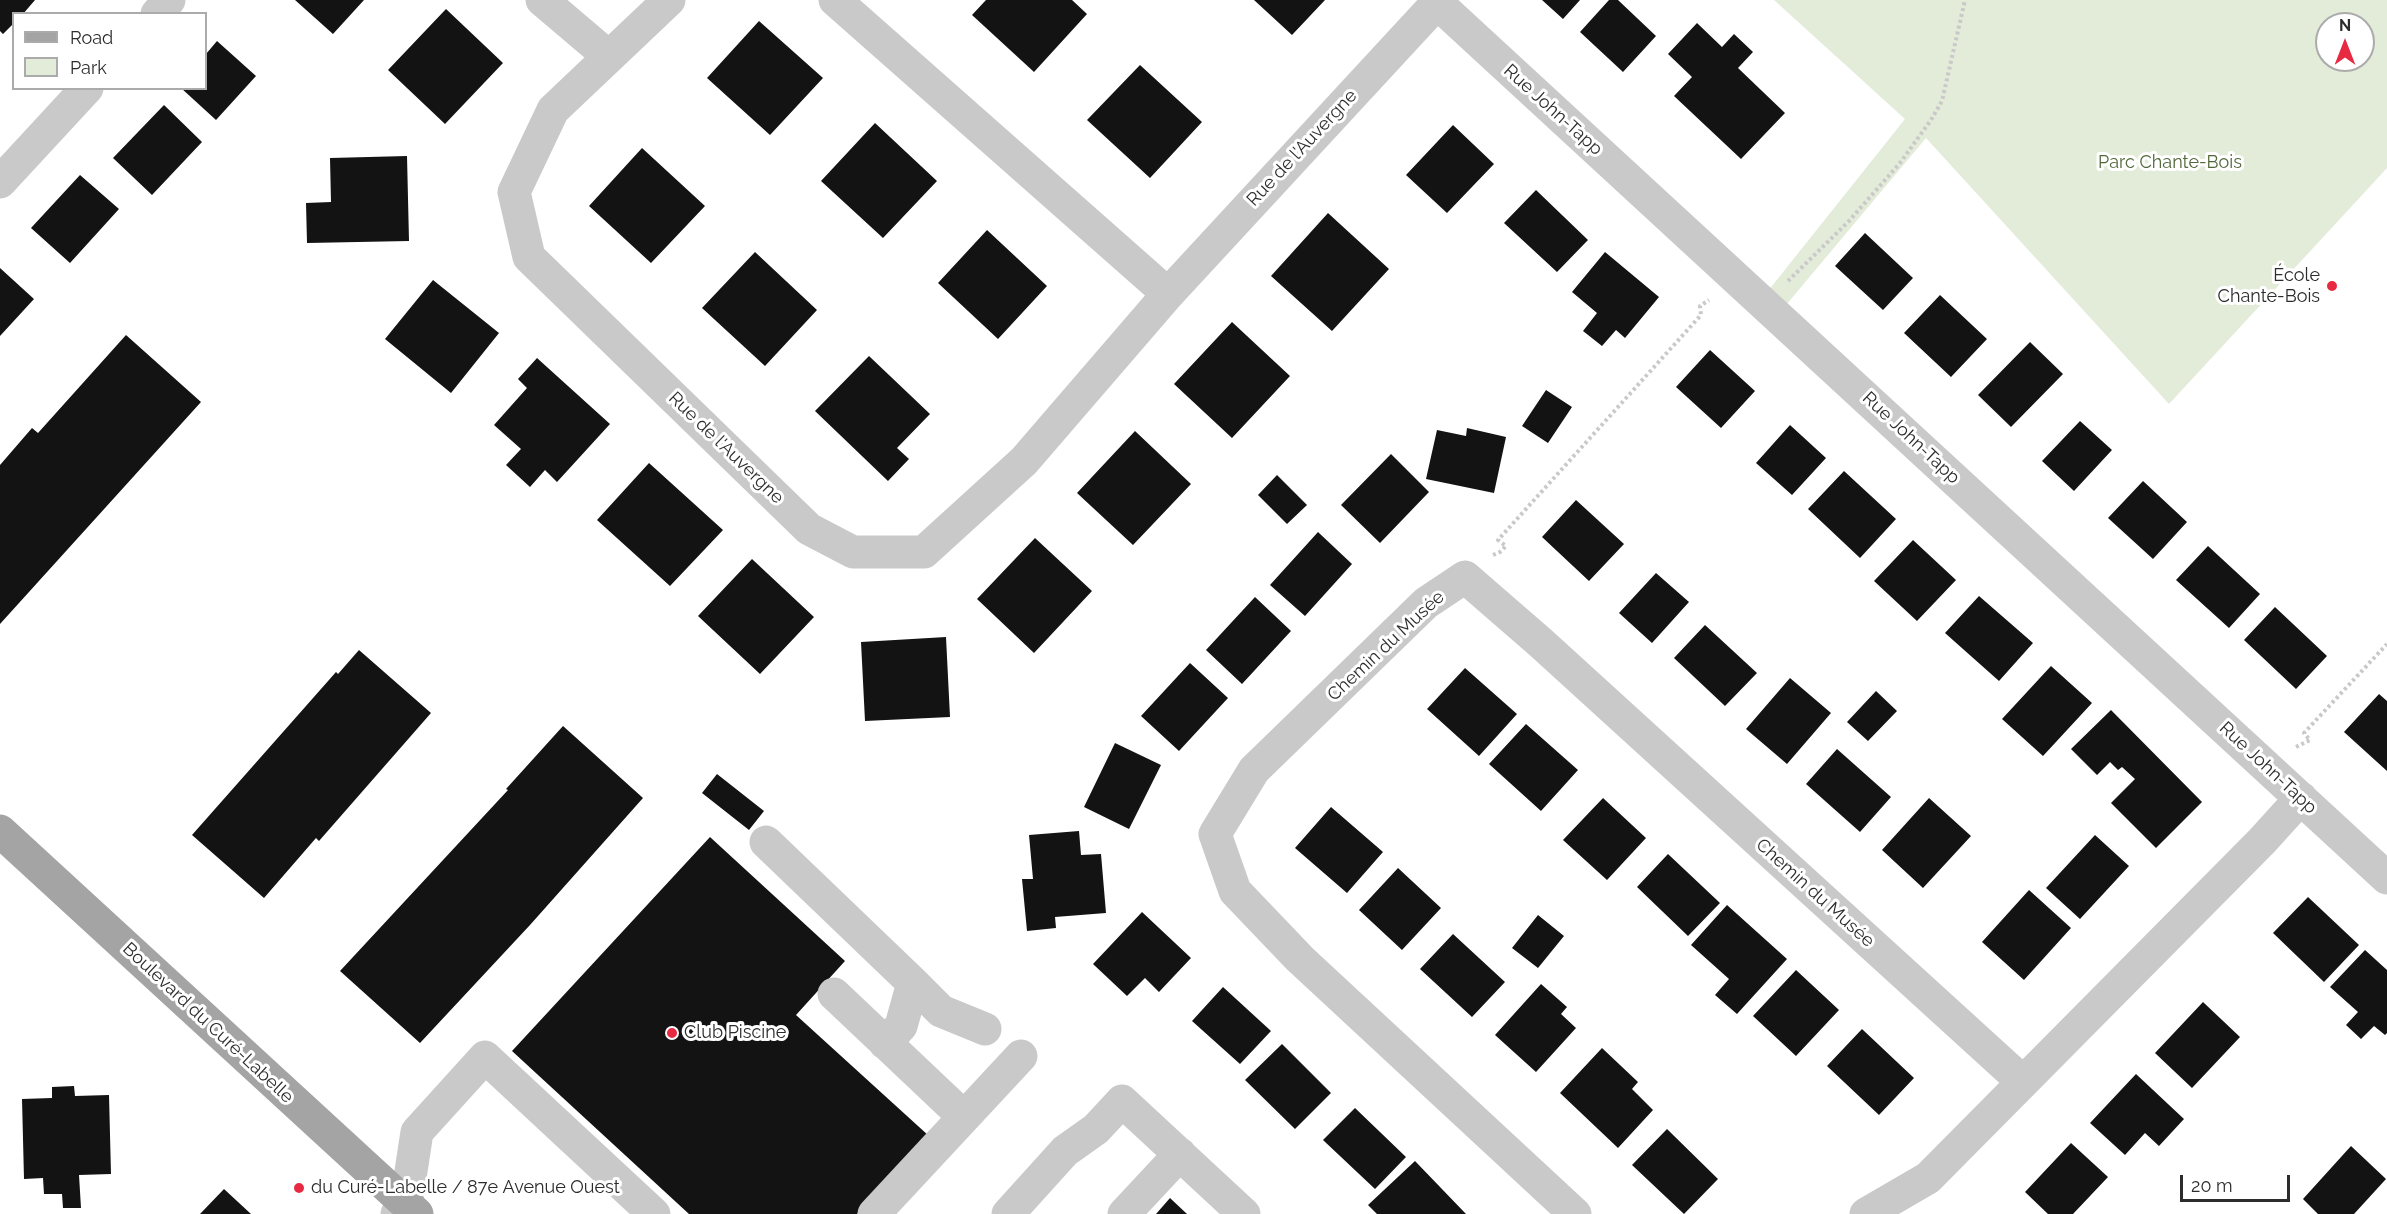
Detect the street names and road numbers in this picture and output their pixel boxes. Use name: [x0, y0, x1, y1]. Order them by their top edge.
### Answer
street label: Rue John-Tapp: [1499, 60, 1607, 160]
street label: Rue de l'Auvergne: [1242, 85, 1362, 211]
street label: Rue John-Tapp: [1858, 387, 1964, 489]
street label: Rue de l'Auvergne: [664, 388, 788, 508]
street label: Chemin du Musée: [1323, 586, 1449, 706]
street label: Rue John-Tapp: [2215, 717, 2321, 819]
street label: Chemin du Musée: [1751, 834, 1879, 952]
street label: Boulevard du Curé-Labelle: [118, 938, 298, 1108]

